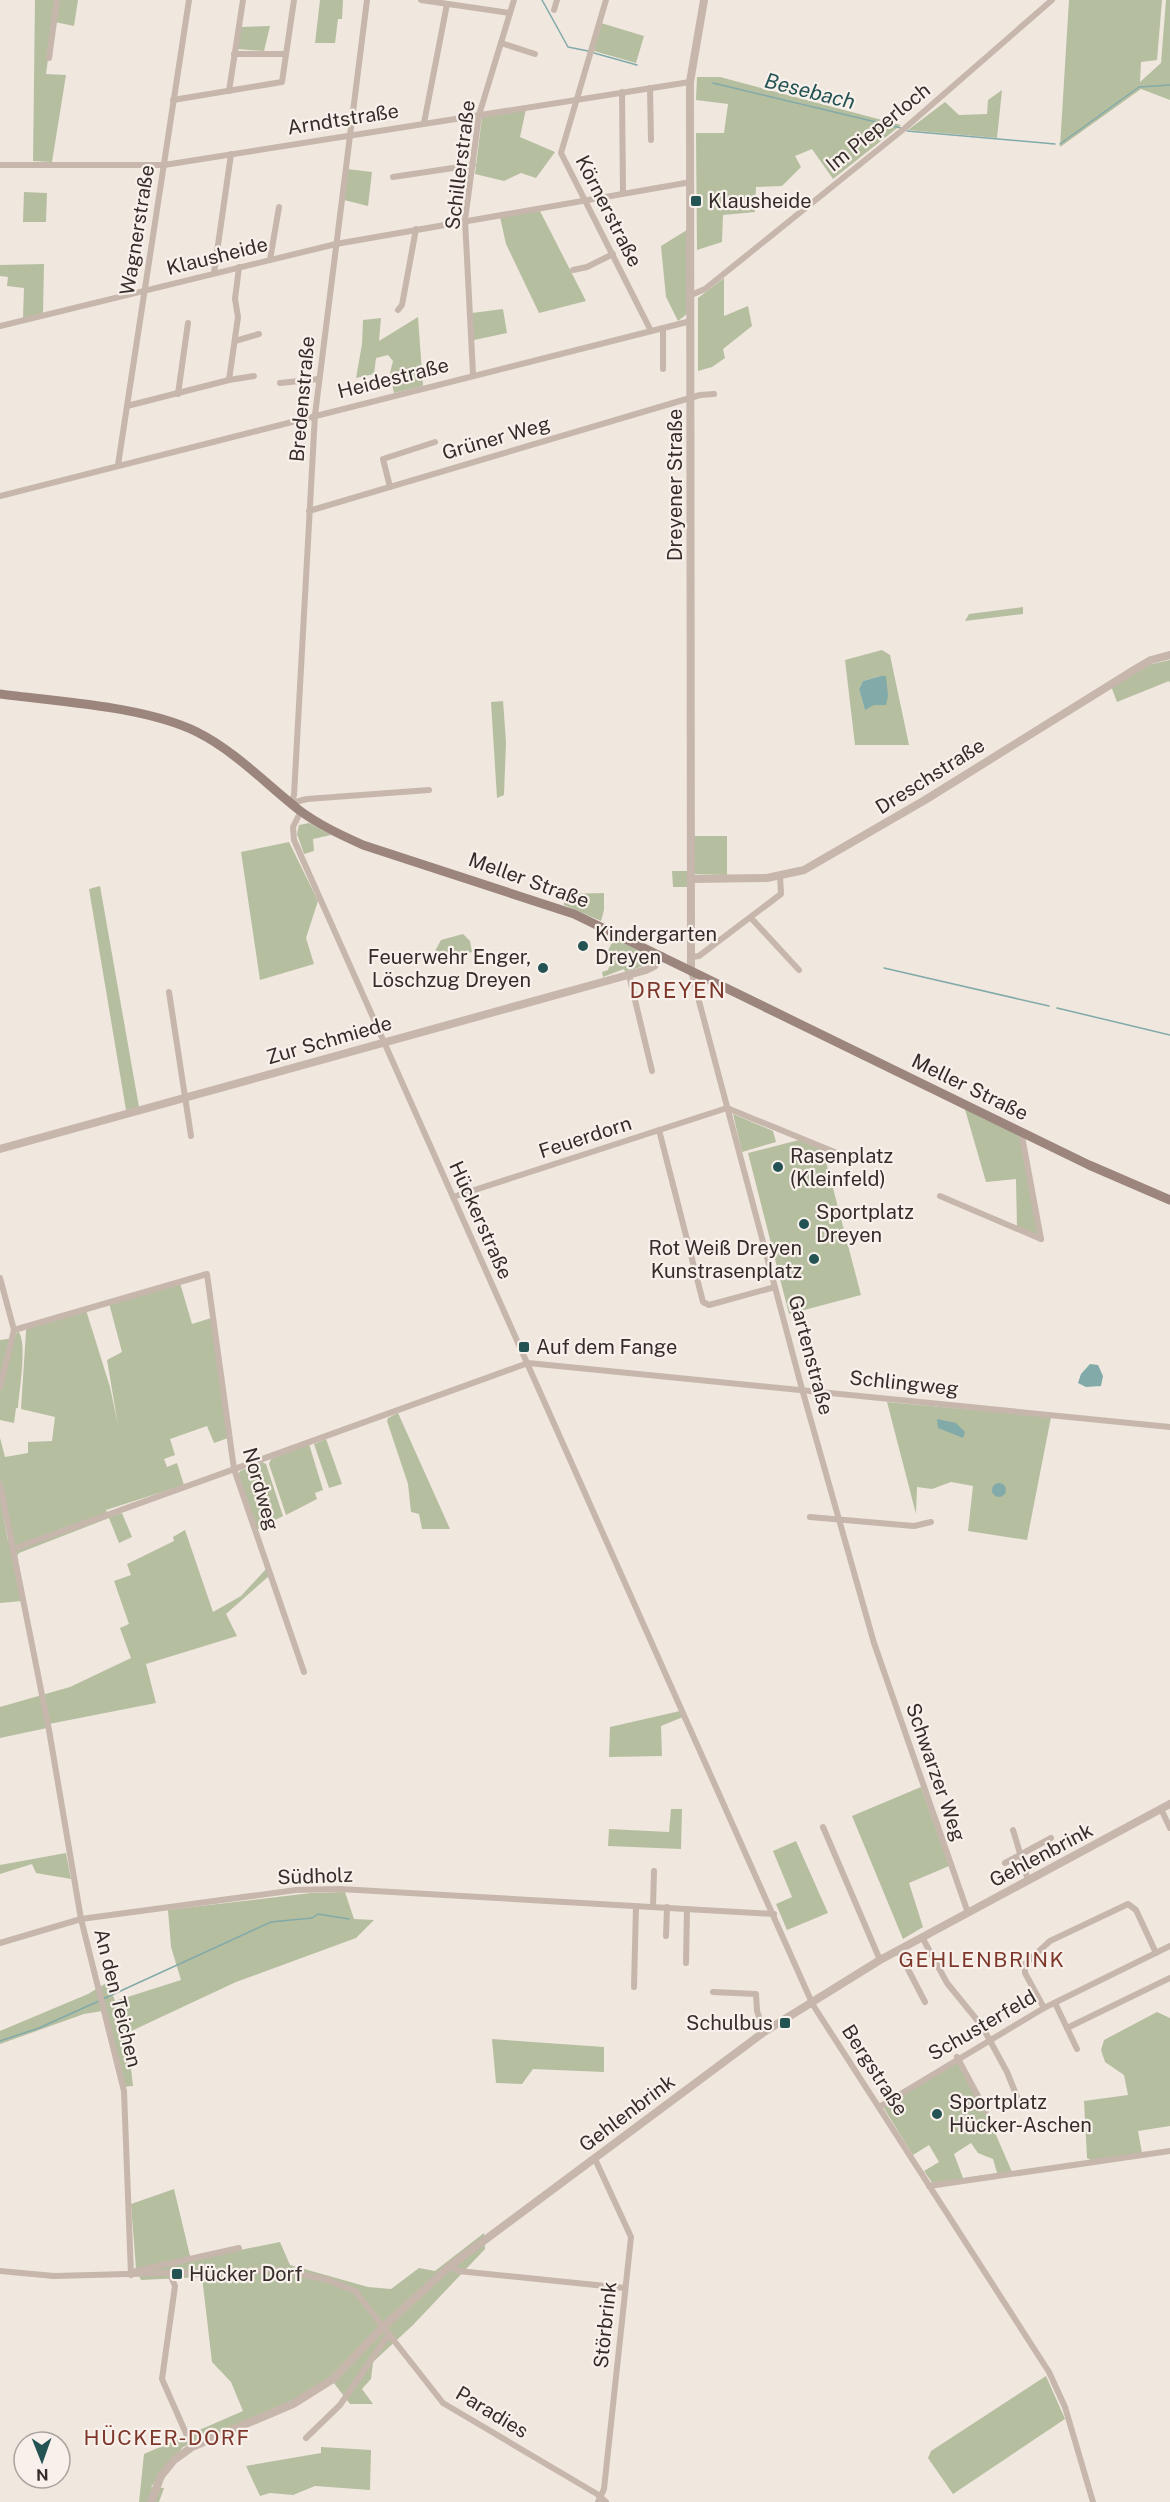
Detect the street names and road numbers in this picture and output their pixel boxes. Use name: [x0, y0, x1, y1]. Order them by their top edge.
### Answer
street label: Im Pieperloch: [821, 78, 935, 176]
street label: Arndtstraße: [286, 98, 400, 140]
street label: Schillerstraße: [440, 99, 480, 231]
street label: Körnerstraße: [571, 151, 647, 271]
street label: Wagnerstraße: [115, 163, 159, 297]
street label: Klausheide: [164, 232, 270, 280]
street label: Bredenstraße: [285, 335, 319, 463]
street label: Heidestraße: [335, 353, 451, 403]
street label: Dreyener Straße: [663, 409, 687, 561]
street label: Grüner Weg: [439, 411, 553, 465]
street label: Dreschstraße: [871, 733, 989, 819]
street label: Meller Straße: [465, 847, 593, 913]
street label: Zur Schmiede: [263, 1011, 395, 1069]
street label: Meller Straße: [908, 1048, 1032, 1126]
street label: Feuerdorn: [536, 1111, 634, 1163]
street label: Hückerstraße: [444, 1157, 518, 1283]
street label: Gartenstraße: [784, 1293, 838, 1417]
street label: Schlingweg: [848, 1365, 960, 1401]
street label: Nordweg: [238, 1445, 284, 1533]
street label: Schwarzer Weg: [901, 1700, 971, 1844]
street label: Gehlenbrink: [985, 1818, 1097, 1892]
street label: Südholz: [277, 1863, 353, 1889]
street label: An den Teichen: [89, 1926, 147, 2070]
street label: Schusterfeld: [924, 1984, 1040, 2066]
street label: Bergstraße: [837, 2020, 913, 2120]
street label: Gehlenbrink: [574, 2069, 680, 2157]
street label: Störbrink: [589, 2280, 621, 2370]
street label: Paradies: [451, 2381, 533, 2443]

